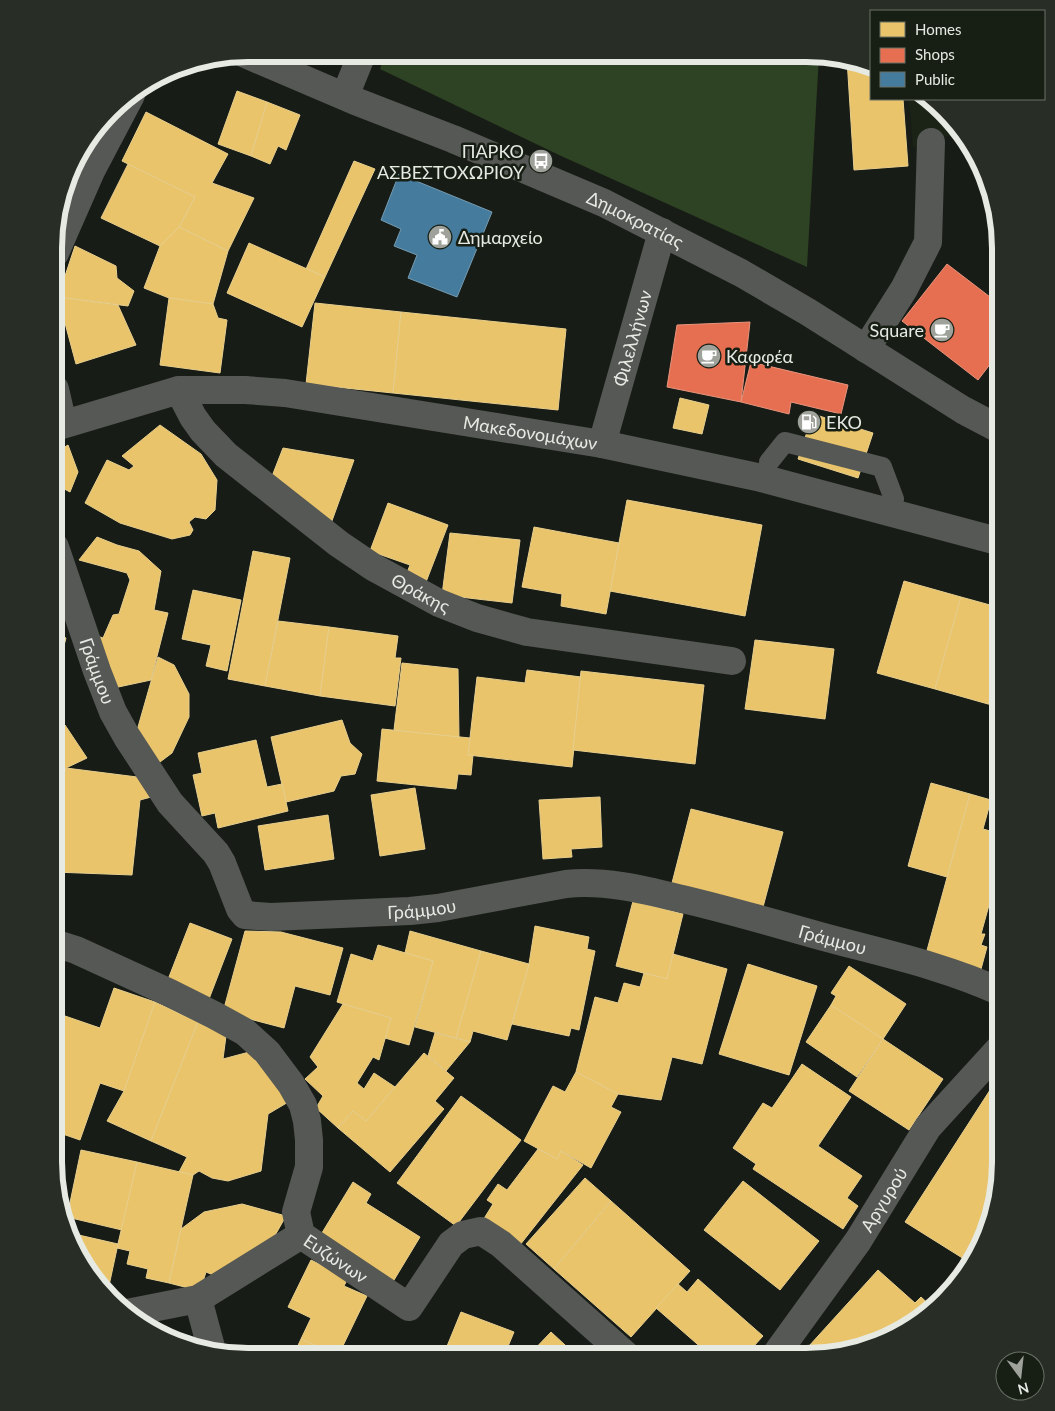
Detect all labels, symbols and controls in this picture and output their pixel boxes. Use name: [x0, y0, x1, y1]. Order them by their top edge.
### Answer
legend: [870, 10, 1045, 100]
text: Homes: [915, 20, 961, 38]
text: Shops: [915, 45, 955, 63]
text: Public: [915, 70, 955, 88]
place label: ΠΑΡΚΟ ΑΣΒΕΣΤΟΧΩΡΙΟΥ: [377, 140, 525, 183]
bus stop icon: ΠΑΡΚΟ ΑΣΒΕΣΤΟΧΩΡΙΟΥ: [528, 148, 554, 174]
street label: Δημοκρατίας: [584, 186, 688, 253]
public building icon: Δημαρχείο: [427, 224, 453, 250]
place label: Δημαρχείο: [458, 226, 543, 248]
street label: Φιλελλήνων: [608, 287, 656, 389]
cafe icon: Square: [929, 317, 955, 343]
place label: Square: [870, 319, 924, 341]
cafe icon: Καφφέα: [696, 343, 722, 369]
place label: Καφφέα: [726, 345, 794, 367]
fuel station icon: EKO: [796, 409, 822, 435]
street label: Μακεδονομάχων: [462, 411, 599, 454]
place label: EKO: [826, 411, 862, 433]
street label: Θράκης: [388, 568, 453, 617]
street label: Γράμμου: [76, 635, 120, 707]
street label: Γράμμου: [387, 894, 458, 923]
street label: Γράμμου: [796, 920, 869, 959]
street label: Αργυρού: [855, 1163, 912, 1236]
street label: Ευζώνων: [300, 1229, 372, 1288]
north arrow: [995, 1351, 1045, 1401]
text: N: [1016, 1379, 1031, 1399]

